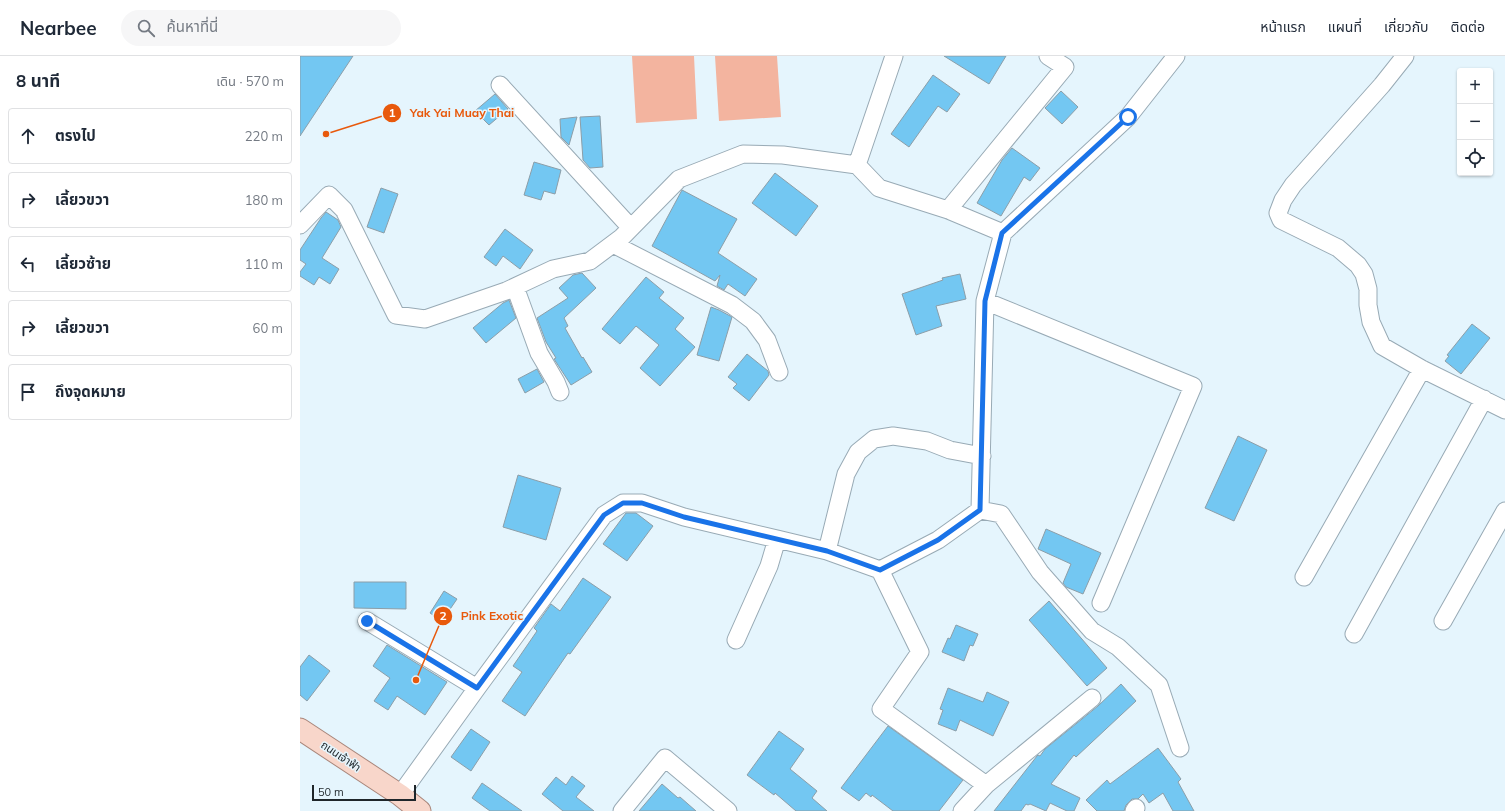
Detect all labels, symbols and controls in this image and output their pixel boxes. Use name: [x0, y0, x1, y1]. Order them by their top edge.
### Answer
search box: [121, 10, 401, 46]
text: Nearbee: [20, 16, 97, 40]
icon: search: [135, 17, 157, 39]
text: ค้นหาที่นี่: [167, 17, 218, 36]
text: หน้าแรก: [1260, 18, 1306, 36]
text: แผนที่: [1328, 18, 1362, 36]
text: เกี่ยวกับ: [1384, 18, 1429, 36]
text: ติดต่อ: [1451, 18, 1485, 36]
map controls: [1457, 68, 1493, 176]
button: +: [1457, 68, 1493, 104]
text: 8 นาที: [16, 70, 60, 91]
text: เดิน · 570 m: [216, 73, 284, 89]
callout: Yak Yai Muay Thai: [382, 101, 523, 125]
button: −: [1457, 104, 1493, 140]
text: 1: [388, 105, 396, 120]
text: Yak Yai Muay Thai: [409, 105, 514, 120]
route start: [1119, 108, 1137, 126]
icon: ahead: [17, 125, 39, 147]
text: ตรงไป: [55, 126, 96, 145]
text: 220 m: [245, 128, 283, 144]
button: locate: [1457, 140, 1493, 176]
icon: right: [17, 189, 39, 211]
text: เลี้ยวขวา: [55, 190, 109, 209]
text: 180 m: [245, 192, 283, 208]
icon: left: [17, 253, 39, 275]
text: เลี้ยวซ้าย: [55, 254, 111, 273]
text: 110 m: [245, 256, 283, 272]
icon: right: [17, 317, 39, 339]
text: เลี้ยวขวา: [55, 318, 109, 337]
text: 60 m: [253, 320, 283, 336]
icon: arrive: [17, 381, 39, 403]
text: ถึงจุดหมาย: [55, 382, 126, 401]
callout: Pink Exotic: [433, 604, 532, 628]
text: 2: [439, 608, 447, 623]
text: Pink Exotic: [461, 608, 523, 623]
route end: [358, 612, 376, 630]
street label: ถนนเจ้าฟ้า: [318, 738, 364, 774]
scale bar: [312, 783, 416, 802]
text: 50 m: [318, 785, 344, 799]

